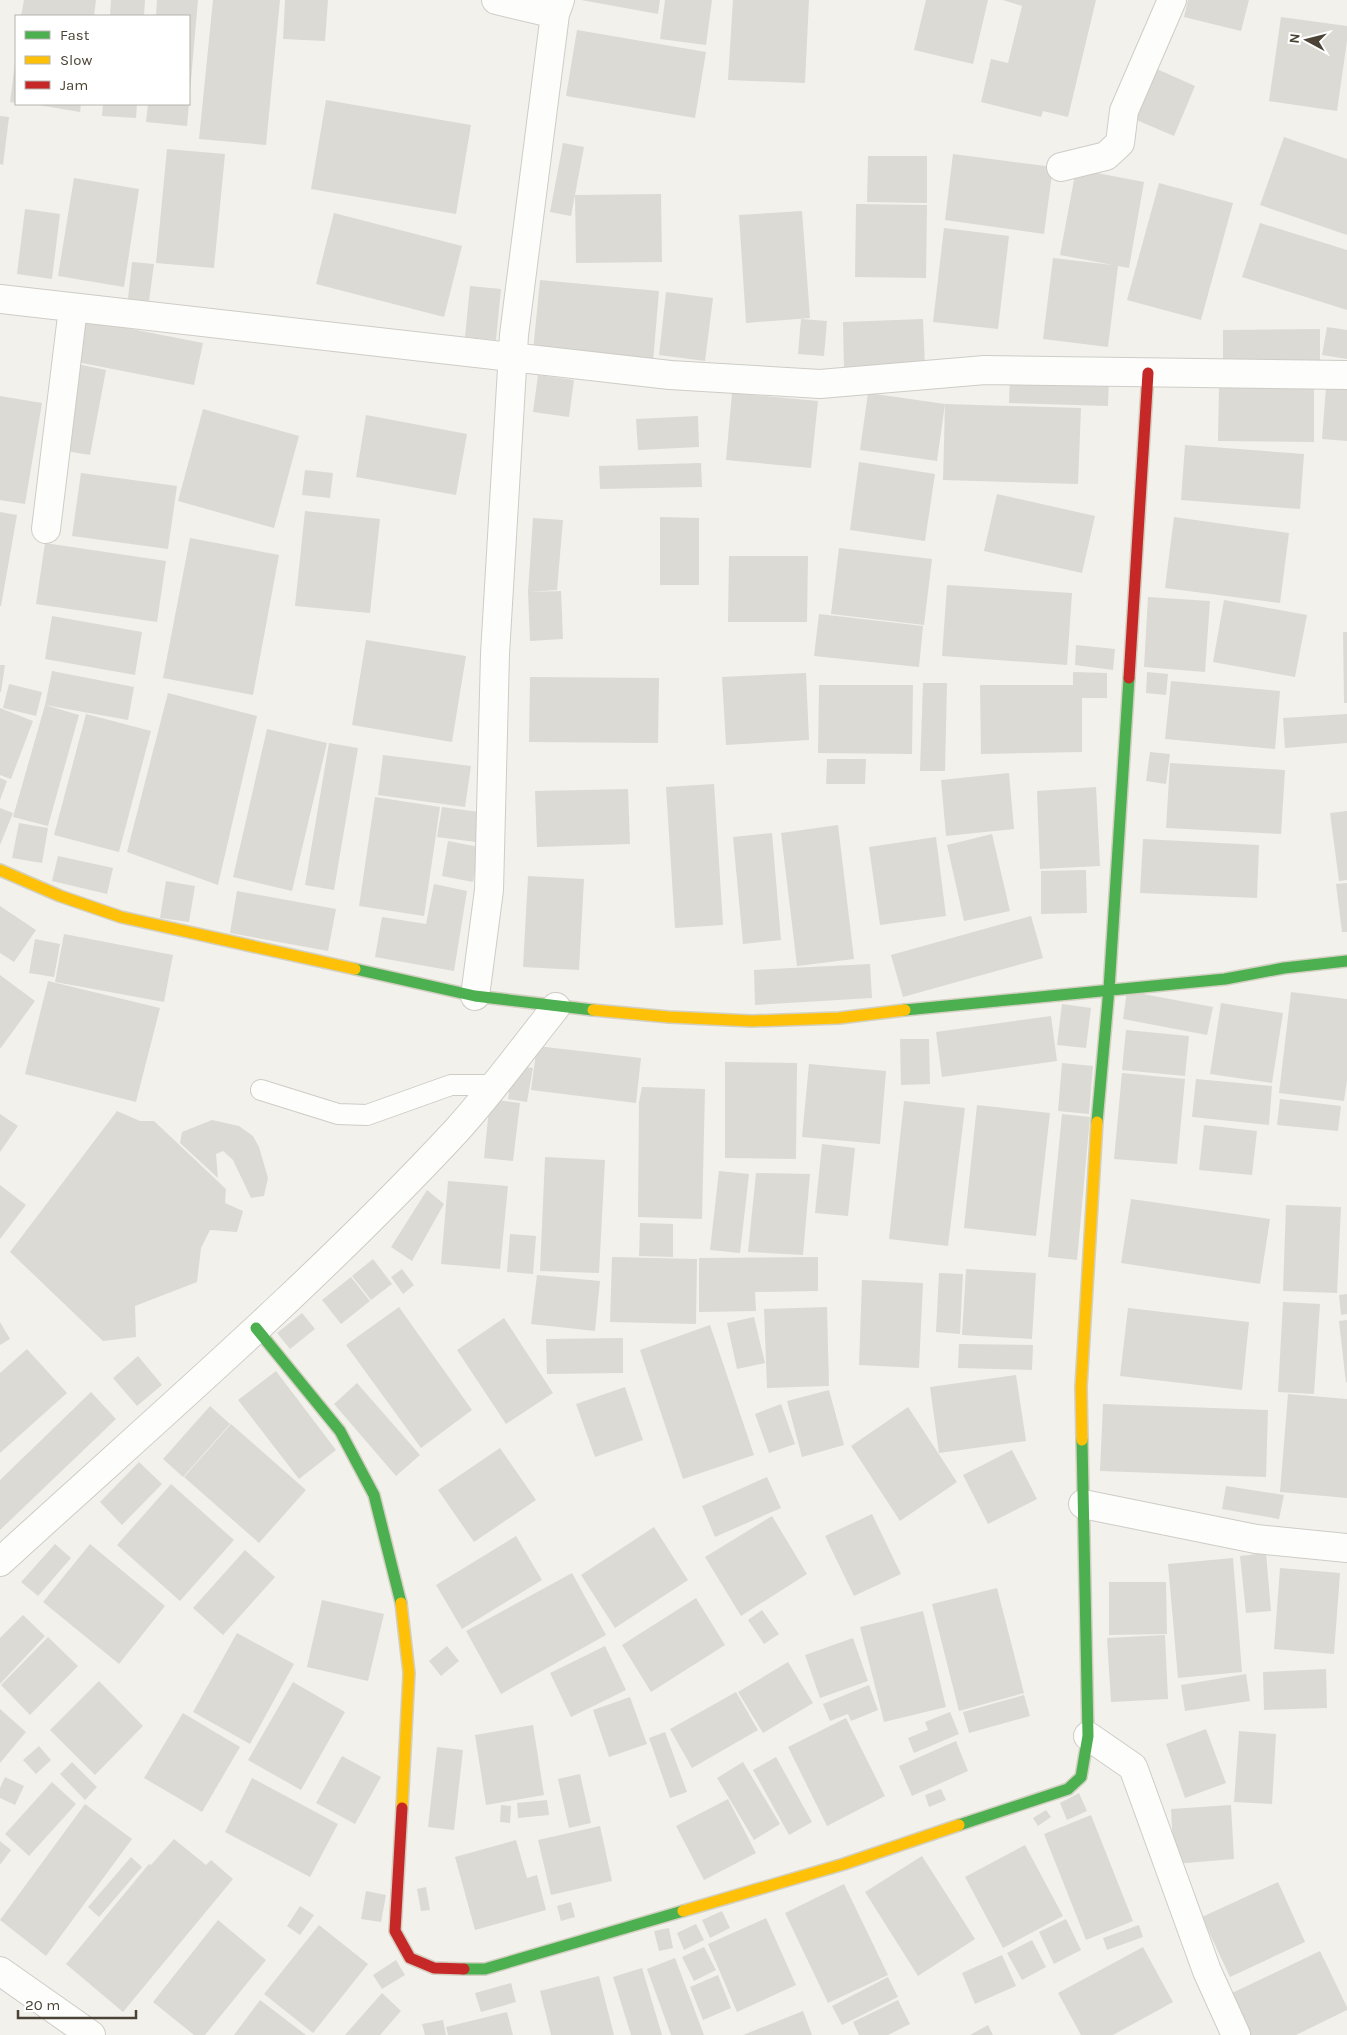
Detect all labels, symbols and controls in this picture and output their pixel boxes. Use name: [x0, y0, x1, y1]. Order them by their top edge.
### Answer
legend: [15, 15, 190, 105]
north arrow: [1282, 15, 1332, 65]
text: Fast: [60, 26, 90, 44]
text: N: [1286, 32, 1304, 44]
text: Slow: [60, 51, 92, 69]
text: Jam: [60, 76, 88, 94]
scale bar: [18, 1988, 135, 2020]
text: 20 m: [25, 1996, 60, 2014]

